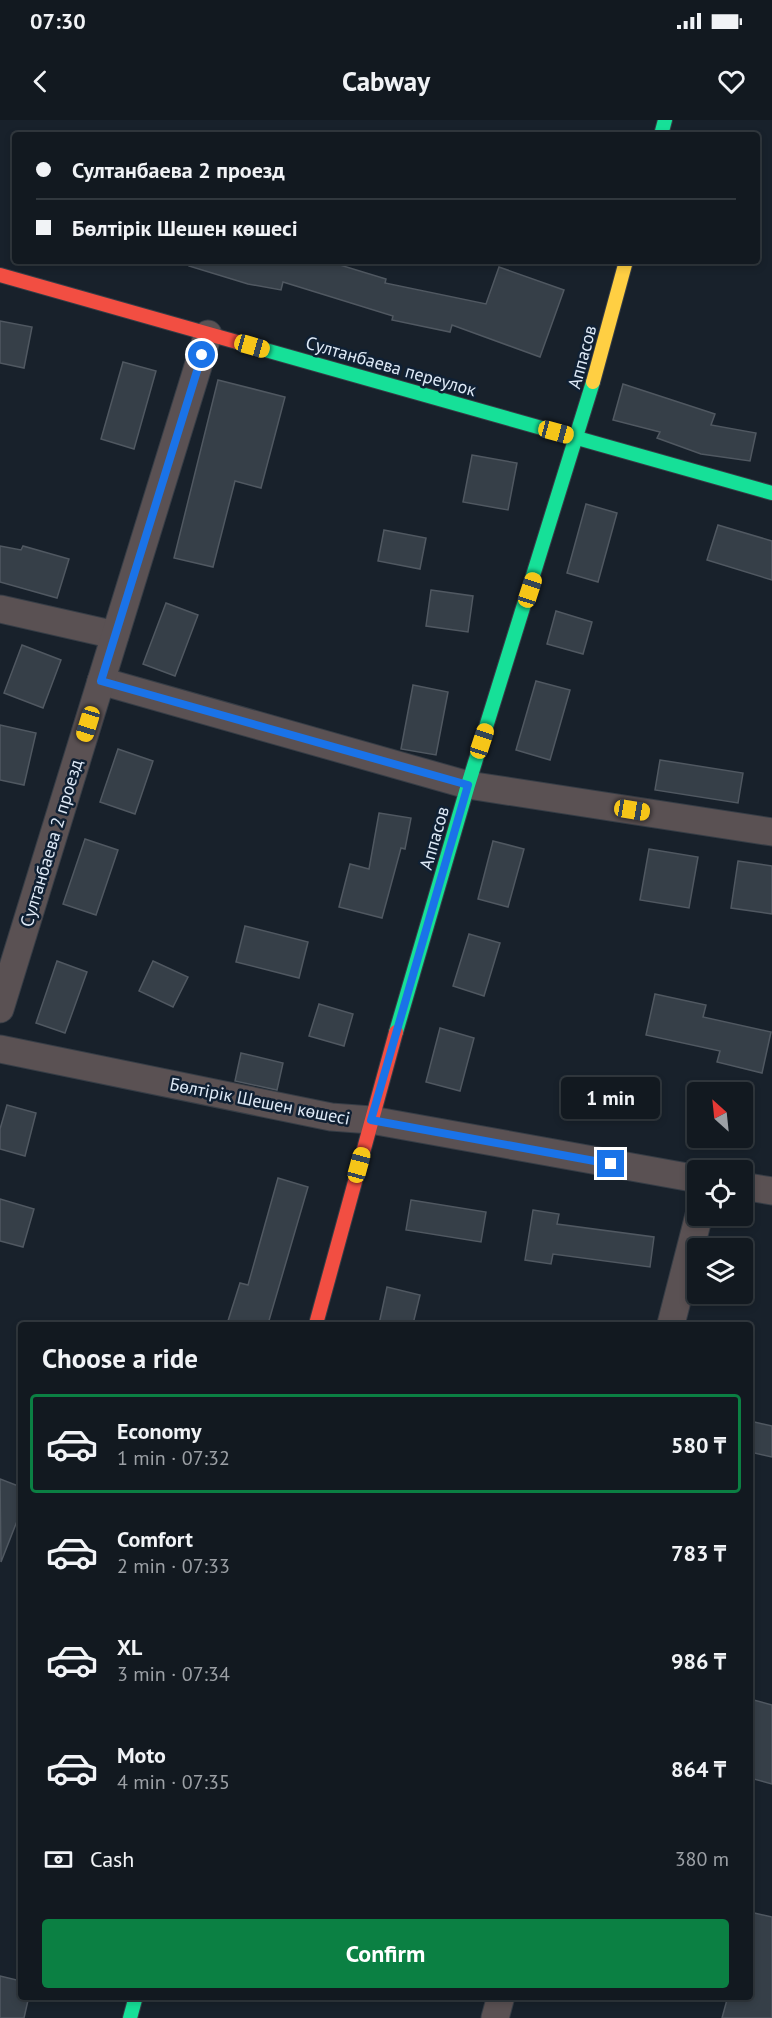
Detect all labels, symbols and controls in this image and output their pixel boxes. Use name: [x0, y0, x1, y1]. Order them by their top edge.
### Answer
text: 07:30: [30, 7, 86, 35]
text: Cabway: [342, 64, 430, 98]
icon: back: [24, 65, 57, 98]
icon: heart: [715, 65, 748, 98]
text: Султанбаева 2 проезд: [72, 156, 285, 184]
text: Бөлтірік Шешен көшесі: [72, 214, 298, 242]
street label: Аппасов: [562, 323, 602, 391]
street label: Султанбаева переулок: [303, 331, 479, 401]
car: [232, 332, 272, 360]
route start: [188, 341, 215, 368]
car: [536, 419, 576, 445]
car: [516, 570, 544, 610]
car: [74, 704, 102, 744]
car: [468, 721, 496, 761]
street label: Султанбаева 2 проезд: [15, 756, 88, 930]
car: [613, 798, 651, 822]
street label: Аппасов: [414, 804, 454, 872]
street label: Бөлтірік Шешен көшесі: [168, 1072, 352, 1130]
callout: 1 min: [562, 1077, 660, 1119]
north arrow: [687, 1082, 753, 1148]
map controls: [687, 1082, 753, 1304]
text: 1 min: [586, 1085, 635, 1111]
car: [346, 1145, 372, 1185]
route end: [597, 1150, 624, 1177]
button: locate: [687, 1160, 753, 1226]
button: layers: [687, 1238, 753, 1304]
text: Choose a ride: [42, 1341, 198, 1375]
icon: car: [45, 1417, 99, 1471]
text: Economy: [117, 1417, 201, 1445]
text: 580 ₸: [671, 1431, 726, 1459]
text: 1 min · 07:32: [117, 1445, 230, 1471]
icon: car: [45, 1525, 99, 1579]
text: Comfort: [117, 1525, 193, 1553]
text: 783 ₸: [671, 1539, 726, 1567]
text: 2 min · 07:33: [117, 1553, 230, 1579]
icon: car: [45, 1633, 99, 1687]
text: XL: [117, 1633, 142, 1661]
text: 986 ₸: [671, 1647, 726, 1675]
text: 3 min · 07:34: [117, 1661, 230, 1687]
icon: car: [45, 1741, 99, 1795]
text: Moto: [117, 1741, 166, 1769]
text: 864 ₸: [671, 1755, 726, 1783]
text: 4 min · 07:35: [117, 1769, 230, 1795]
icon: cash: [42, 1843, 75, 1876]
text: Cash: [90, 1845, 134, 1873]
text: 380 m: [675, 1846, 729, 1872]
button: Confirm: [42, 1919, 729, 1988]

